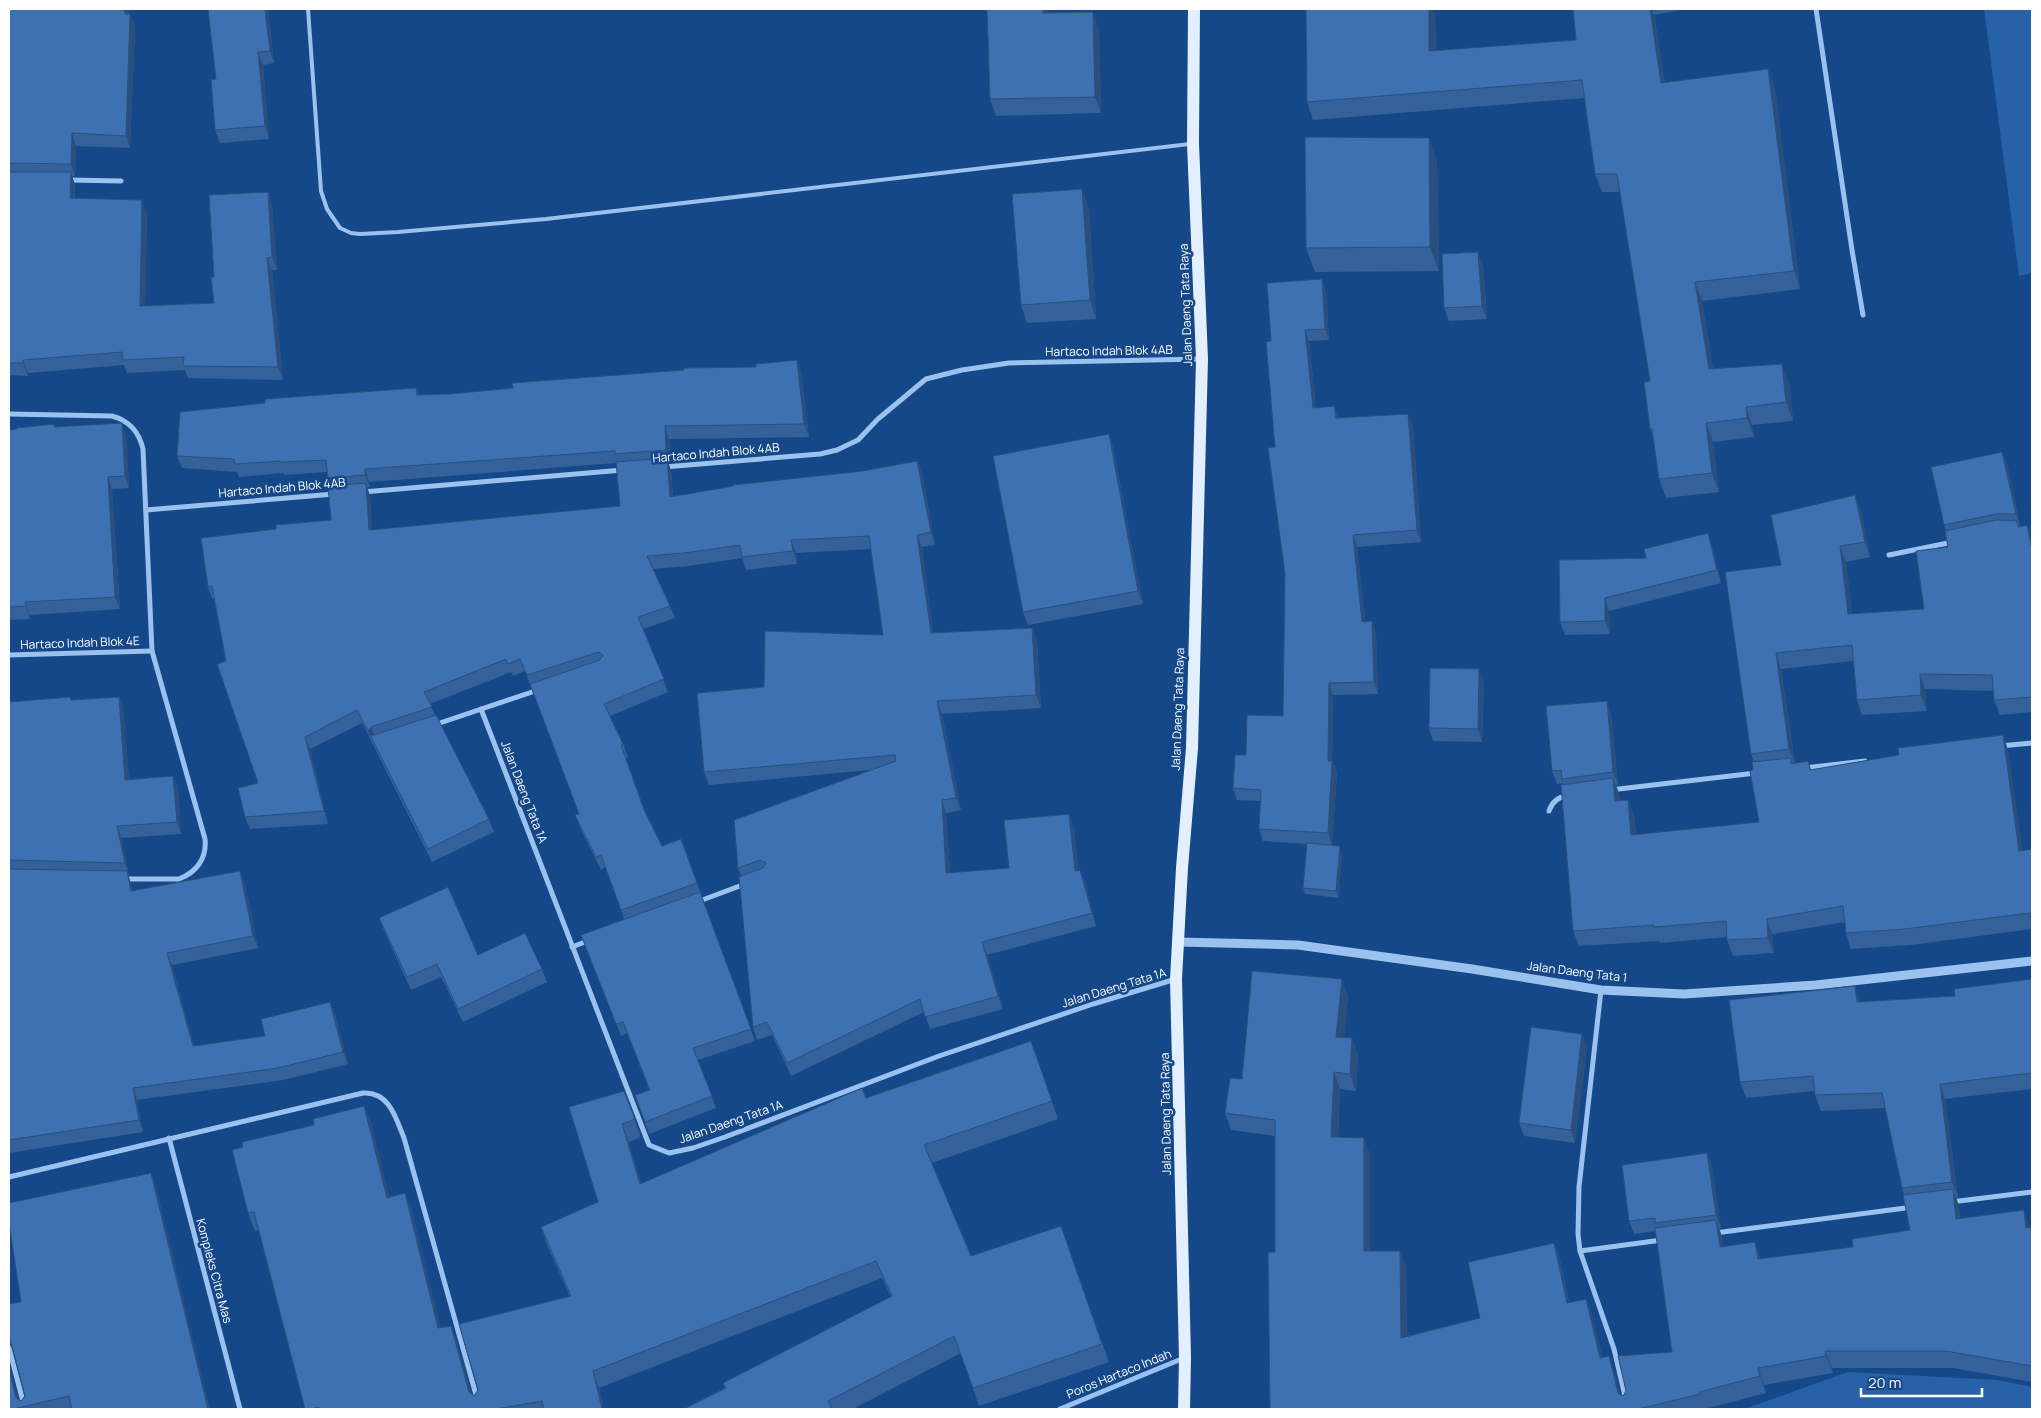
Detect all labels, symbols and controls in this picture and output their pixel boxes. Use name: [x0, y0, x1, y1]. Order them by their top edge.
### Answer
street label: Jalan Daeng Tata Raya: [1175, 243, 1196, 367]
street label: Hartaco Indah Blok 4AB: [1045, 341, 1173, 360]
street label: Hartaco Indah Blok 4AB: [652, 438, 780, 467]
street label: Hartaco Indah Blok 4AB: [218, 473, 346, 502]
street label: Hartaco Indah Blok 4E: [20, 632, 140, 653]
street label: Jalan Daeng Tata Raya: [1167, 647, 1188, 771]
street label: Jalan Daeng Tata 1A: [497, 738, 552, 846]
street label: Jalan Daeng Tata 1: [1526, 957, 1628, 986]
street label: Jalan Daeng Tata 1A: [1059, 963, 1169, 1012]
street label: Jalan Daeng Tata Raya: [1156, 1052, 1175, 1176]
street label: Jalan Daeng Tata 1A: [677, 1096, 785, 1147]
street label: Kompleks Citra Mas: [192, 1217, 237, 1325]
street label: Poros Hartaco Indah: [1064, 1345, 1174, 1402]
scale bar: [1861, 1366, 1982, 1398]
text: 20 m: [1868, 1372, 1901, 1393]

